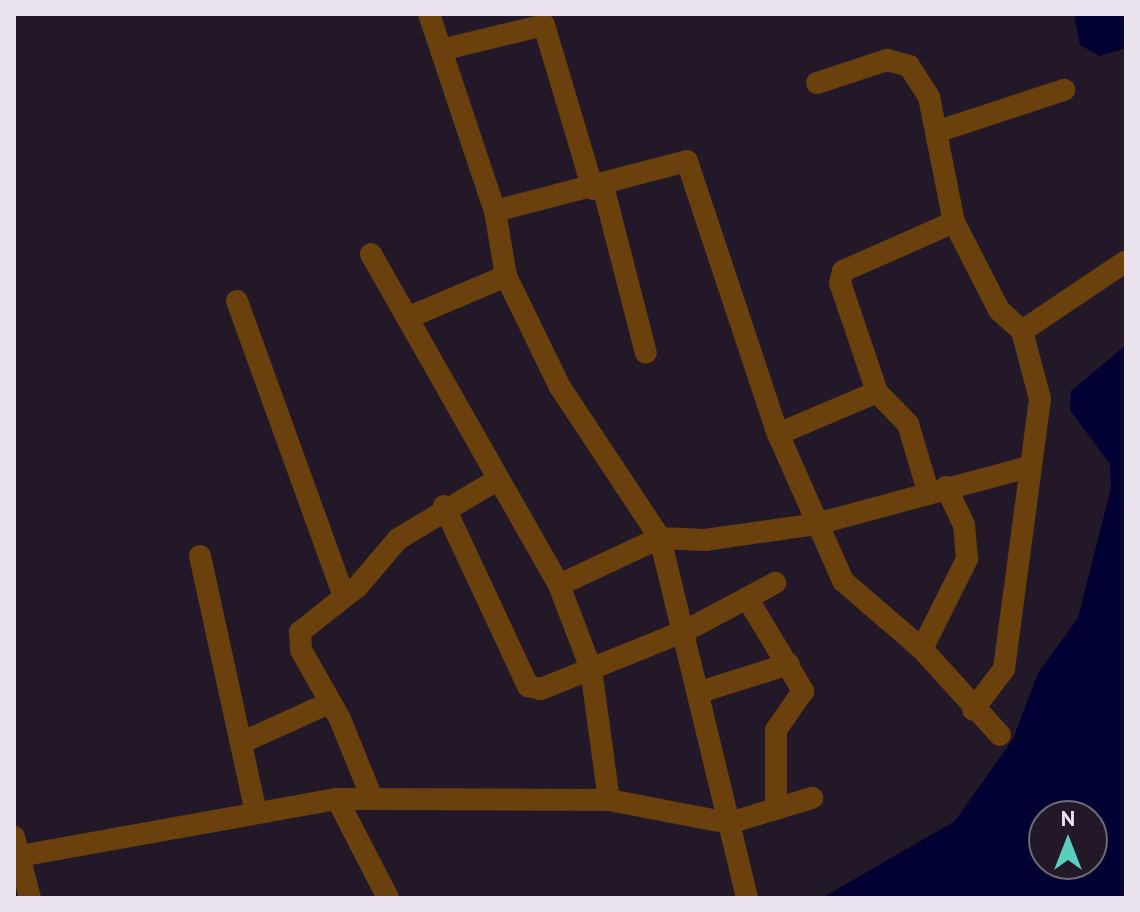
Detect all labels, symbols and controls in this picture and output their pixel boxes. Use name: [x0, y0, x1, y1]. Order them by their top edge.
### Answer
north arrow: [1028, 800, 1108, 880]
text: N: [1061, 804, 1075, 832]

